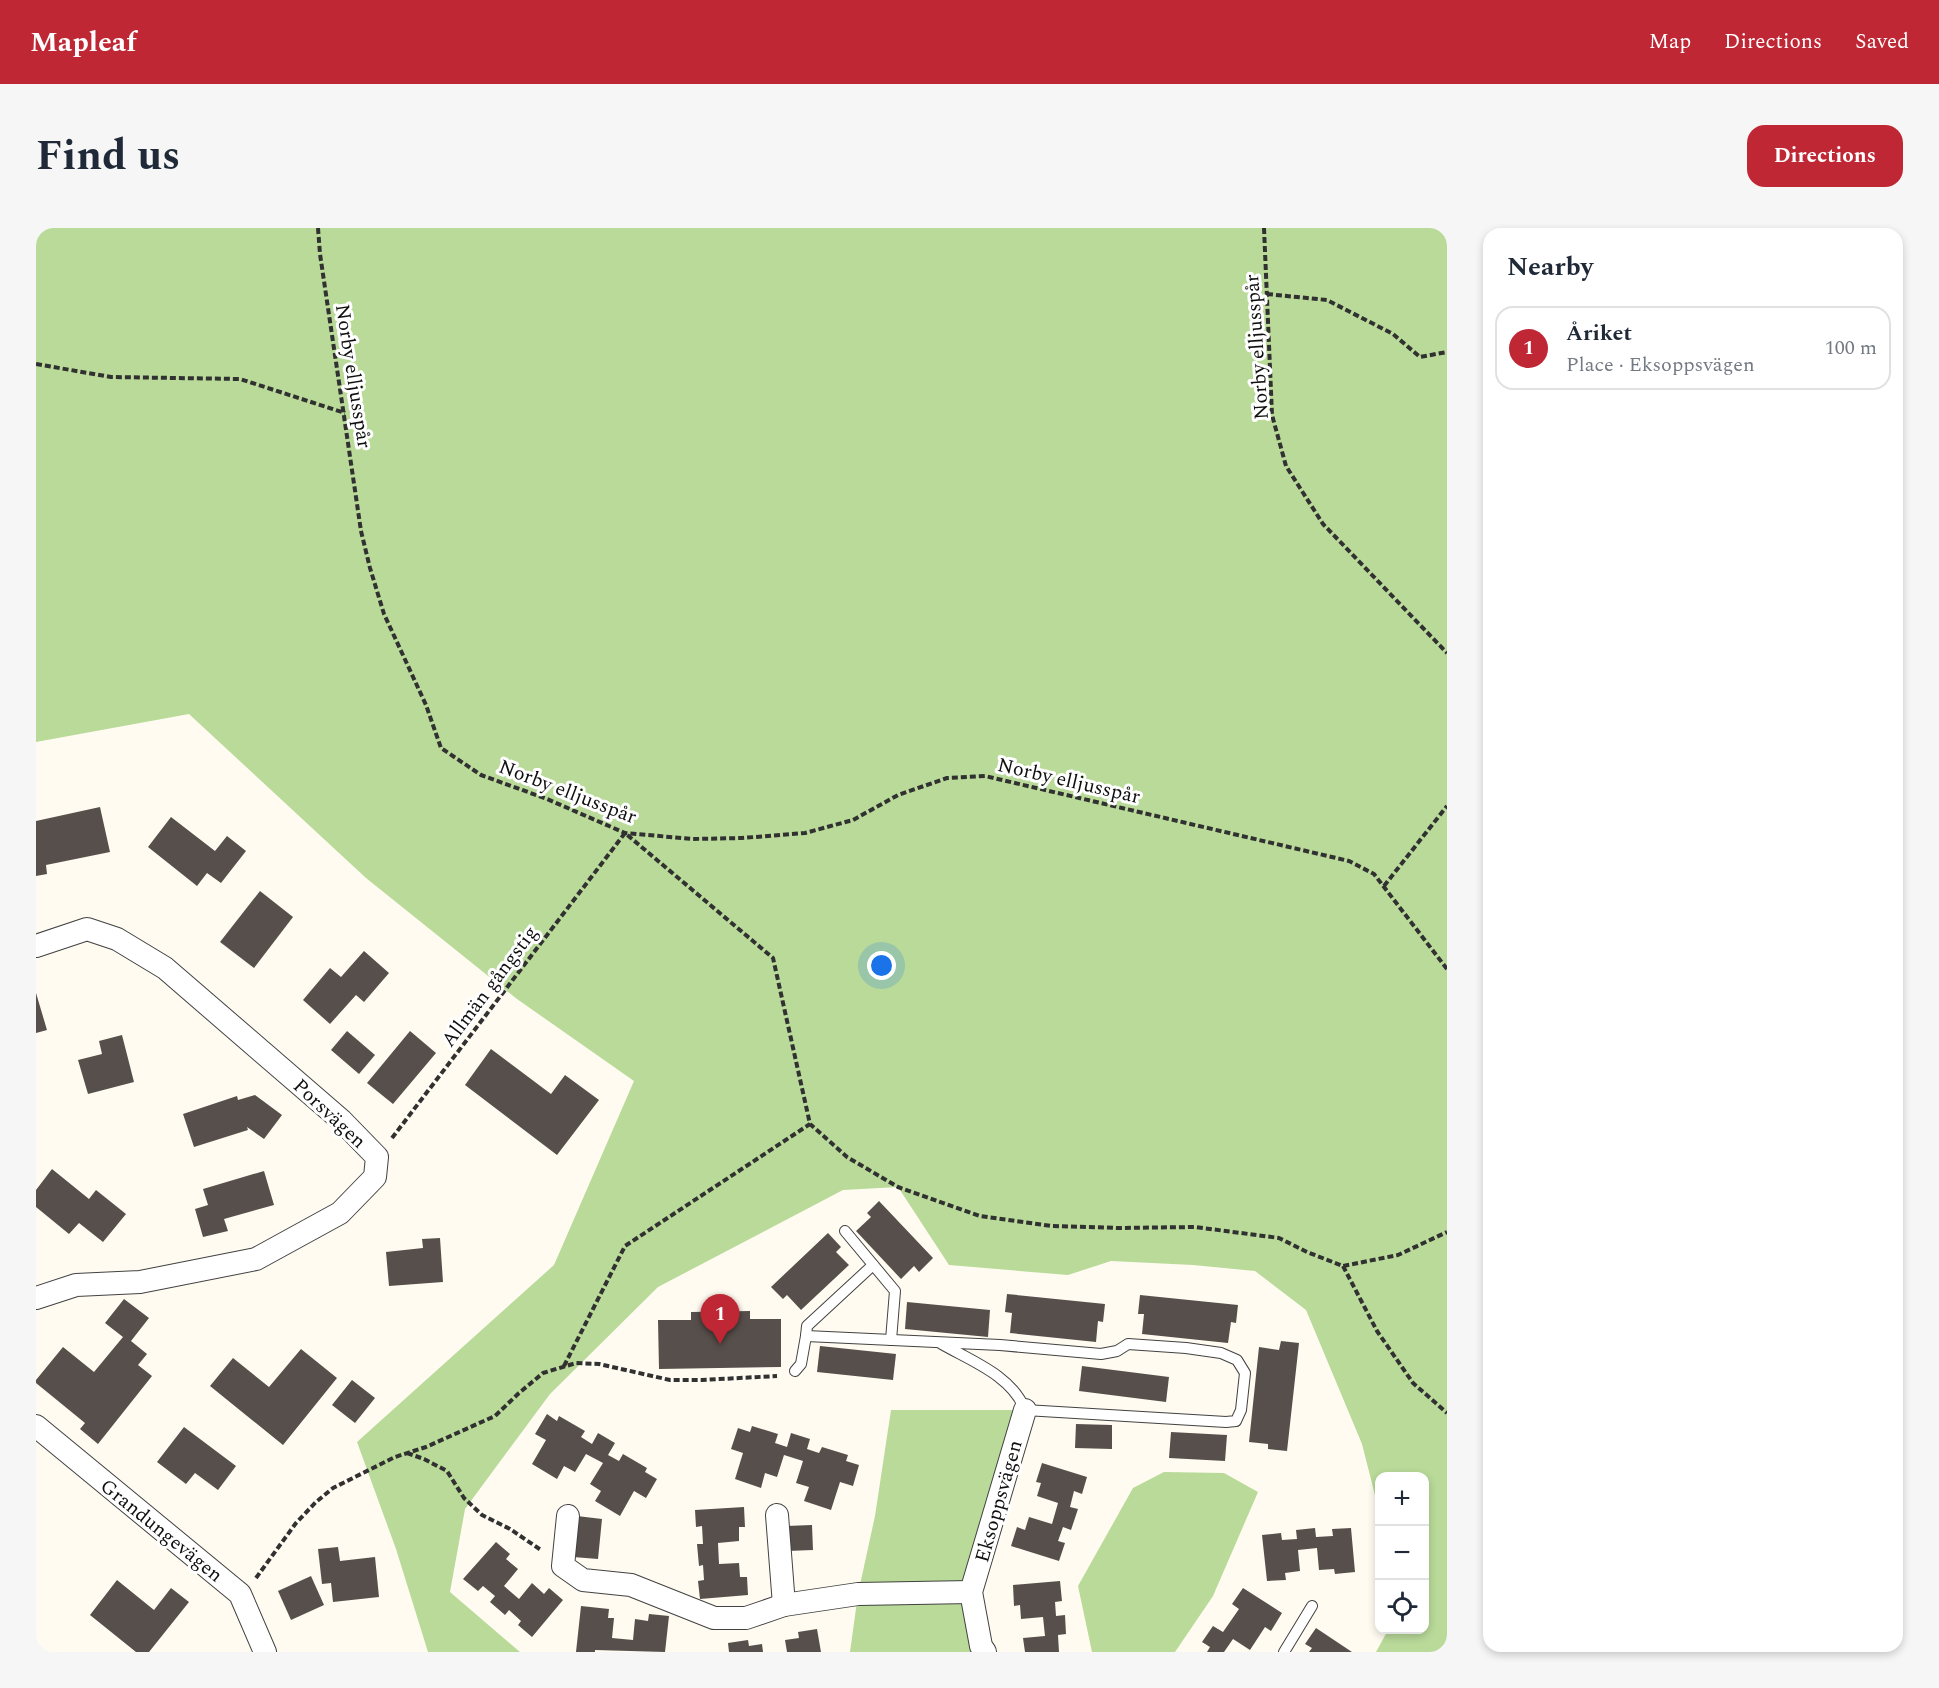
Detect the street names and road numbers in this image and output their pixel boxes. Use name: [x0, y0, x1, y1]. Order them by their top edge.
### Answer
street label: Norby elljusspår: [1237, 273, 1277, 421]
street label: Norby elljusspår: [327, 302, 379, 451]
street label: Norby elljusspår: [994, 750, 1143, 812]
street label: Norby elljusspår: [494, 752, 641, 832]
street label: Allmän gångstig: [434, 919, 546, 1054]
street label: Porsvägen: [286, 1072, 373, 1156]
street label: Eksoppsvägen: [967, 1437, 1031, 1566]
street label: Grandungevägen: [93, 1472, 229, 1590]

